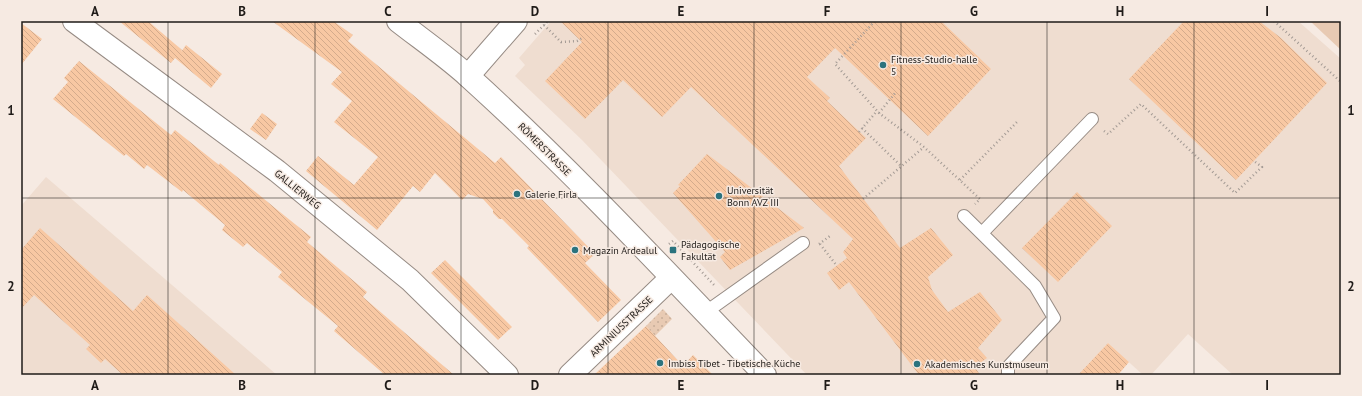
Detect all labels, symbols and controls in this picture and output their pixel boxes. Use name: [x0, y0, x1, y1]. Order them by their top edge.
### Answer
text: A: [91, 3, 99, 20]
text: B: [238, 3, 246, 20]
text: C: [384, 3, 392, 20]
text: D: [531, 3, 539, 20]
text: E: [678, 3, 685, 20]
text: F: [824, 3, 831, 20]
text: G: [970, 3, 978, 20]
text: H: [1116, 3, 1124, 20]
text: I: [1265, 3, 1269, 20]
place label: Fitness-Studio-halle 5: [891, 53, 977, 78]
marker: Fitness-Studio-halle 5: [878, 60, 888, 70]
text: 1: [7, 102, 15, 119]
text: 1: [1347, 102, 1355, 119]
street label: RÖMERSTRASSE: [515, 120, 574, 179]
street label: GALLIERWEG: [272, 167, 323, 212]
place label: Universität Bonn AVZ III: [727, 184, 779, 209]
place label: Galerie Firla: [525, 188, 577, 201]
marker: Galerie Firla: [512, 189, 522, 199]
marker: Universität Bonn AVZ III: [714, 191, 724, 201]
place label: Pädagogische Fakultät: [681, 238, 740, 263]
place label: Magazin Ardealul: [583, 244, 657, 257]
marker: Magazin Ardealul: [570, 245, 580, 255]
marker: Pädagogische Fakultät: [668, 245, 678, 255]
text: 2: [7, 278, 15, 295]
text: 2: [1347, 278, 1355, 295]
street label: ARMINIUSSTRASSE: [587, 293, 656, 360]
place label: Imbiss Tibet - Tibetische Küche: [668, 357, 800, 370]
marker: Imbiss Tibet - Tibetische Küche: [655, 358, 665, 368]
place label: Akademisches Kunstmuseum: [925, 358, 1049, 371]
marker: Akademisches Kunstmuseum: [912, 359, 922, 369]
text: A: [91, 377, 99, 394]
text: B: [238, 377, 246, 394]
text: C: [384, 377, 392, 394]
text: D: [531, 377, 539, 394]
text: E: [678, 377, 685, 394]
text: F: [824, 377, 831, 394]
text: G: [970, 377, 978, 394]
text: H: [1116, 377, 1124, 394]
text: I: [1265, 377, 1269, 394]

